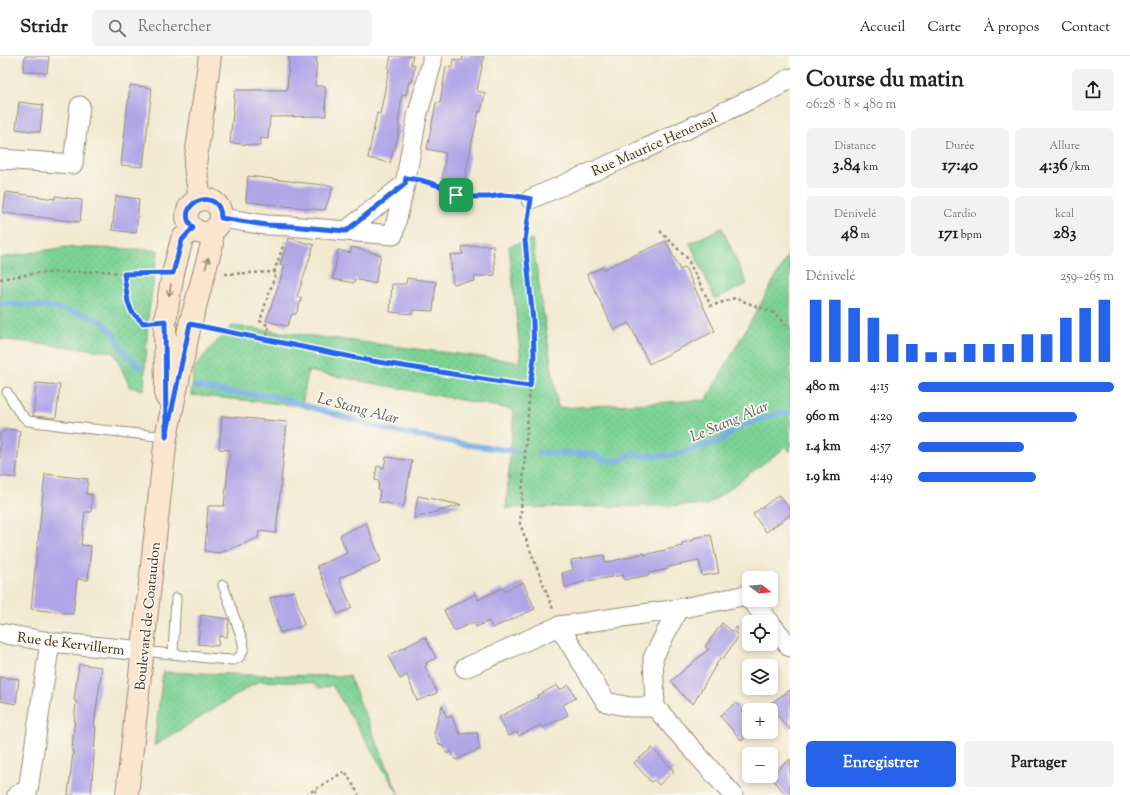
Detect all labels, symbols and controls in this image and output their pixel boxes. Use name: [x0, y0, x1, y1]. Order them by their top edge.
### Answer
search box: [92, 10, 372, 46]
text: Stridr: [20, 14, 68, 41]
icon: search: [106, 17, 128, 39]
text: Rechercher: [138, 17, 211, 38]
text: Accueil: [860, 18, 905, 38]
text: Carte: [927, 18, 961, 38]
text: À propos: [983, 18, 1039, 38]
text: Contact: [1061, 18, 1110, 38]
text: Course du matin: [806, 65, 964, 97]
button: share: [1072, 69, 1114, 111]
text: 06:28 · 8 × 480 m: [806, 96, 896, 114]
street label: Rue Maurice Henensal: [589, 109, 721, 183]
text: Distance: [835, 138, 876, 154]
text: Durée: [945, 138, 975, 154]
text: Allure: [1049, 138, 1080, 154]
text: 3.84: [833, 154, 861, 178]
text: 17:40: [942, 154, 978, 178]
text: 4:36: [1039, 154, 1068, 178]
text: km: [861, 159, 878, 175]
text: /km: [1068, 159, 1090, 175]
pin: [439, 178, 473, 212]
icon: arrive: [445, 184, 467, 206]
text: Dénivelé: [834, 206, 876, 222]
text: Cardio: [943, 206, 977, 222]
text: kcal: [1055, 206, 1074, 222]
text: 48: [841, 222, 858, 246]
text: 171: [938, 222, 958, 246]
text: 283: [1053, 222, 1076, 246]
text: m: [858, 227, 870, 243]
text: bpm: [958, 227, 982, 243]
one-way arrow: [204, 256, 211, 269]
text: Dénivelé: [806, 268, 856, 286]
text: 259–265 m: [1060, 268, 1114, 286]
one-way arrow: [166, 283, 174, 296]
text: 480 m: [806, 378, 839, 396]
text: 4:15: [870, 378, 889, 396]
water label: Le Stang Alar: [315, 389, 401, 431]
water label: Le Stang Alar: [687, 396, 773, 448]
text: 960 m: [806, 408, 839, 426]
text: 4:29: [870, 408, 892, 426]
text: 1.4 km: [806, 438, 841, 456]
text: 4:57: [870, 438, 891, 456]
text: 1.9 km: [806, 468, 840, 486]
text: 4:49: [870, 468, 893, 486]
street label: Boulevard de Coataudon: [131, 541, 167, 691]
north arrow: [742, 571, 778, 607]
map controls: [742, 571, 778, 783]
button: locate: [742, 615, 778, 651]
street label: Rue de Kervillerm: [16, 628, 126, 662]
button: layers: [742, 659, 778, 695]
button: +: [742, 703, 778, 739]
button: Enregistrer: [806, 741, 956, 787]
button: Partager: [964, 741, 1114, 787]
button: −: [742, 747, 778, 783]

